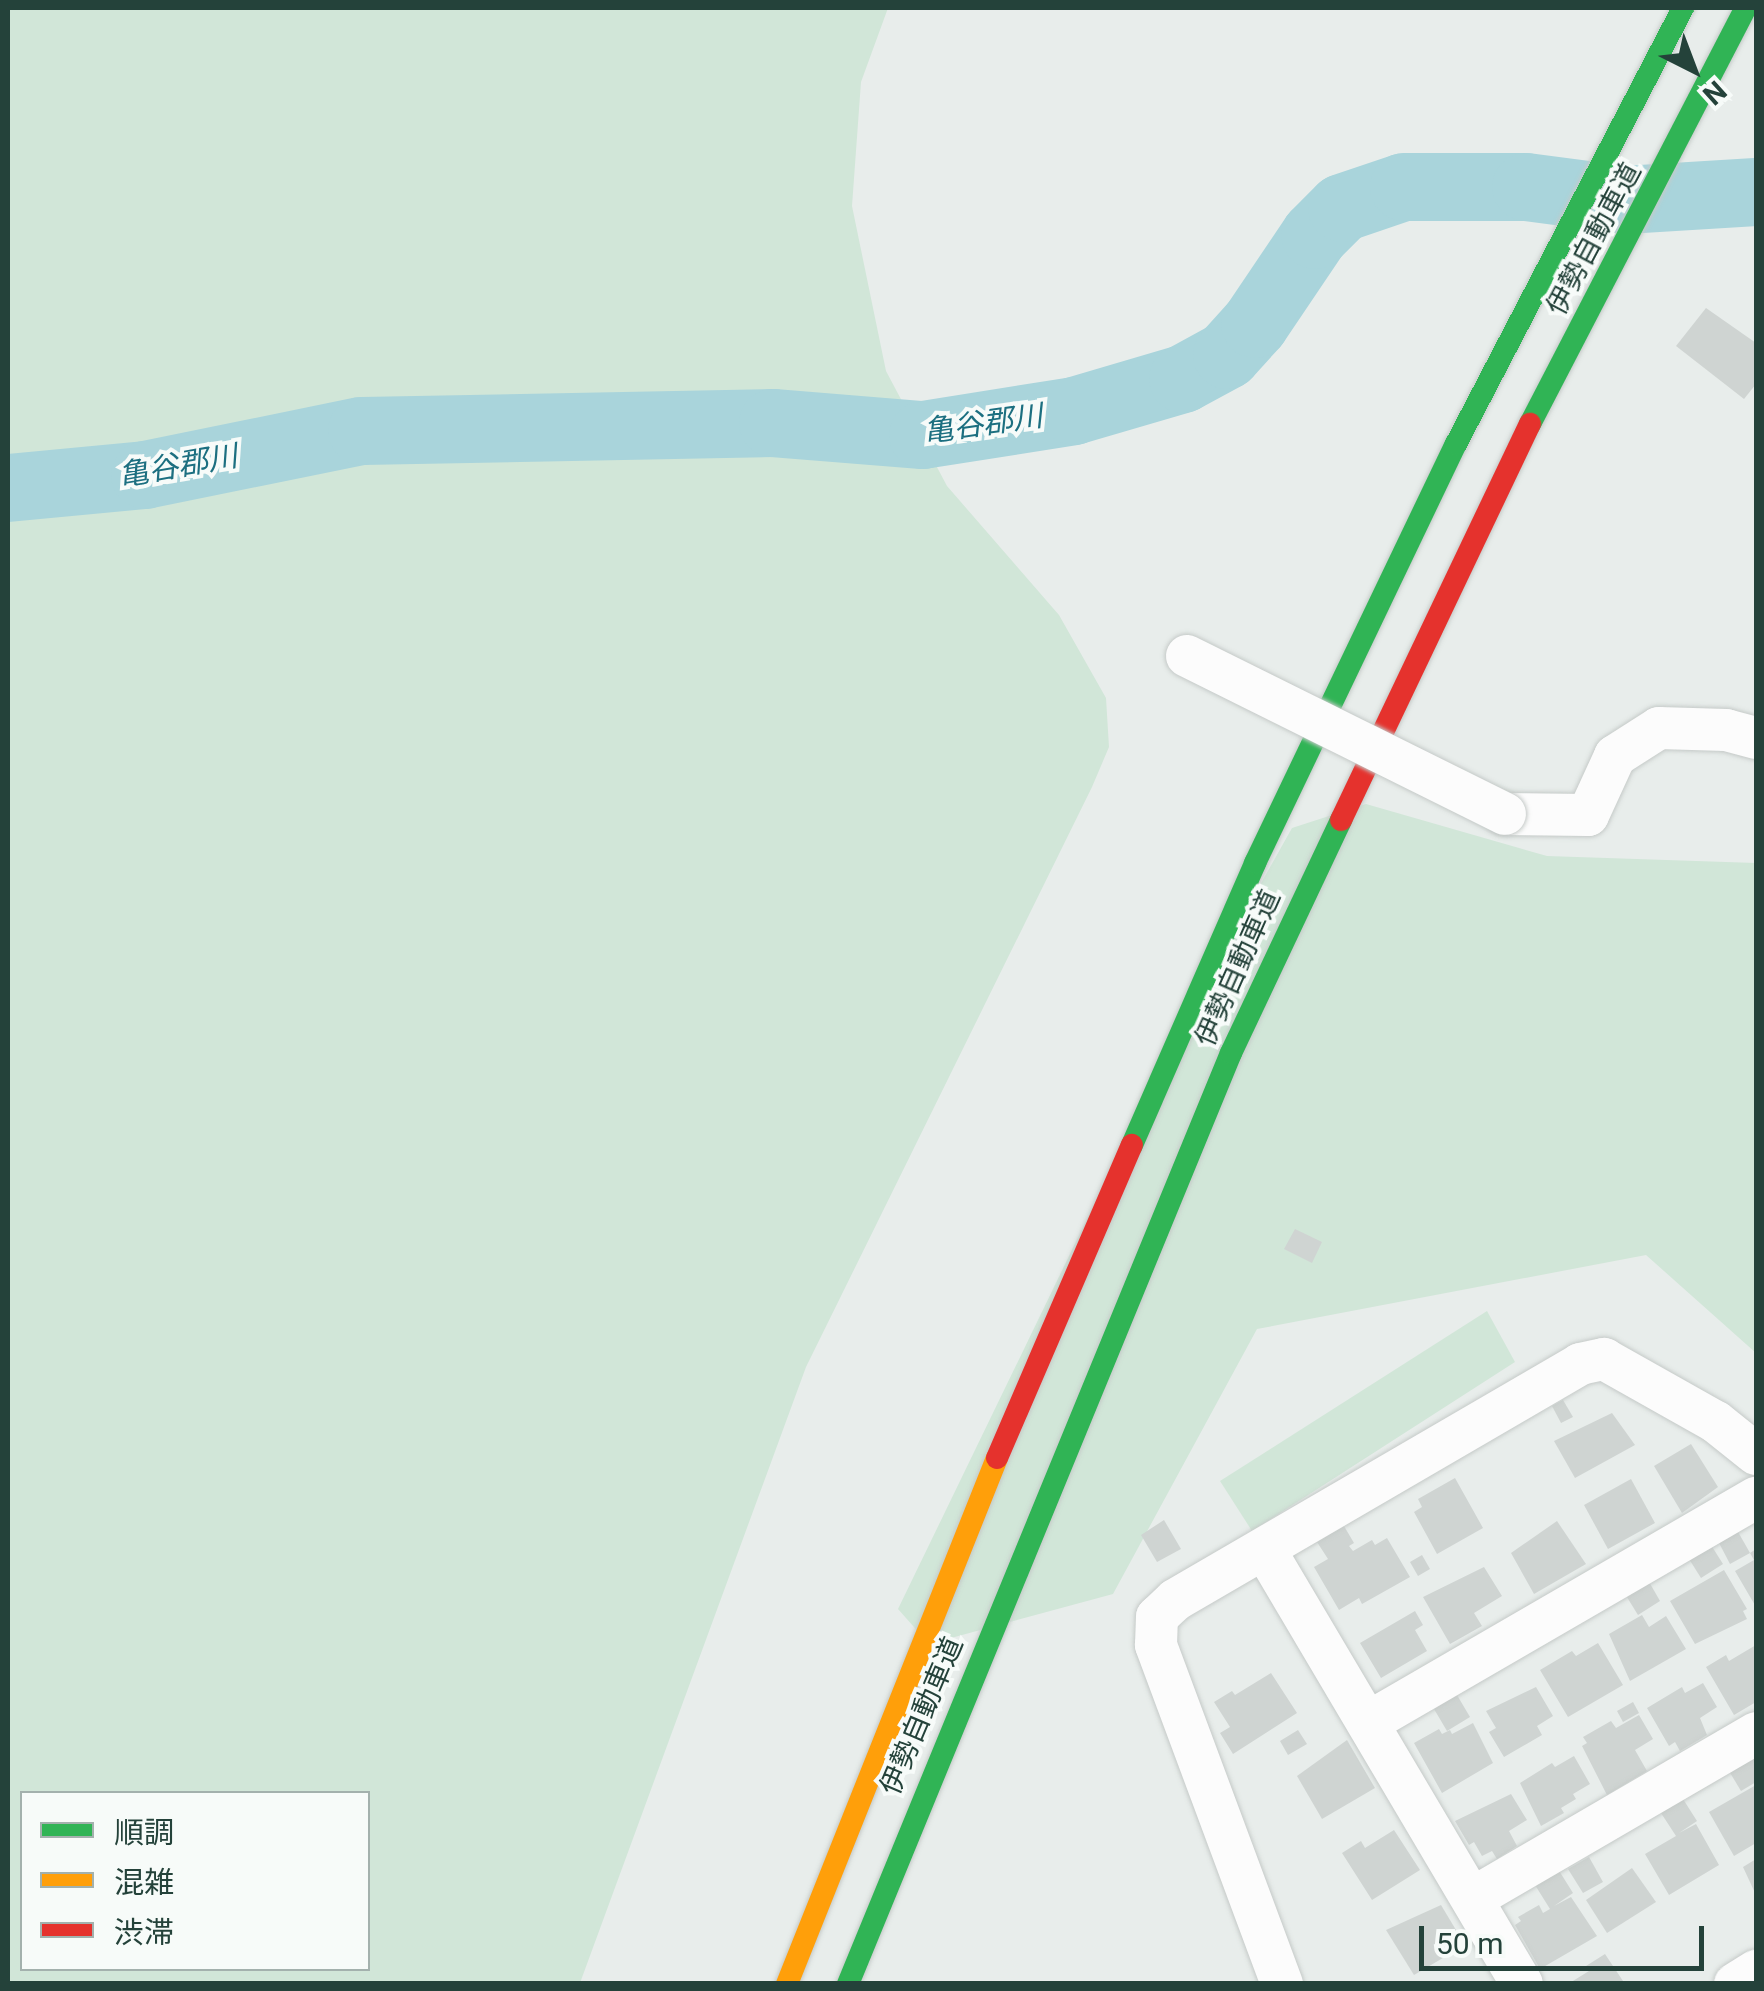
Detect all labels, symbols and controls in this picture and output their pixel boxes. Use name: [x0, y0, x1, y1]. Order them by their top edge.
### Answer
north arrow: [1644, 20, 1744, 120]
text: N: [1696, 74, 1733, 112]
street label: 伊勢自動車道: [1540, 157, 1648, 321]
water label: 亀谷郡川: [921, 398, 1045, 450]
water label: 亀谷郡川: [116, 438, 240, 494]
street label: 伊勢自動車道: [1188, 884, 1288, 1052]
street label: 伊勢自動車道: [874, 1632, 970, 1800]
legend: [20, 1791, 370, 1971]
text: 順調: [114, 1815, 174, 1850]
text: 混雑: [114, 1865, 174, 1900]
scale bar: [1424, 1906, 1709, 1968]
text: 渋滞: [114, 1915, 174, 1950]
text: 50 m: [1436, 1926, 1503, 1961]

